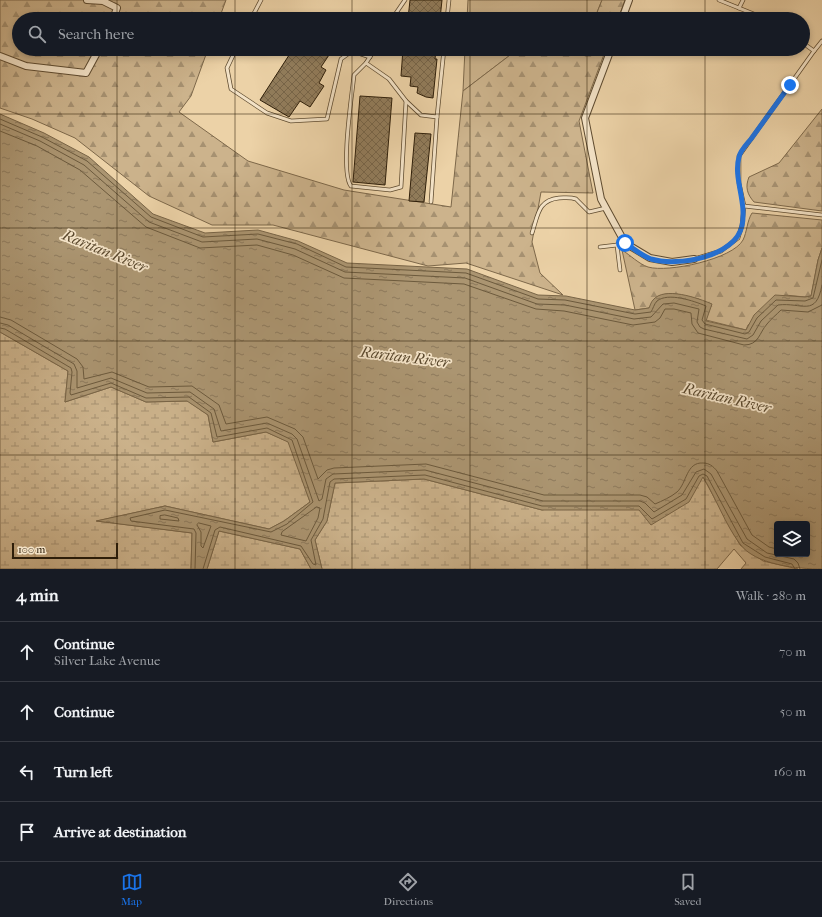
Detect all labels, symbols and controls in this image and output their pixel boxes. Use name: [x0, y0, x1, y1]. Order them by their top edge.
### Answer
search box: [12, 12, 810, 56]
icon: search: [26, 23, 48, 45]
text: Search here: [58, 25, 134, 43]
route end: [781, 76, 799, 94]
water label: Raritan River: [59, 226, 151, 277]
route start: [616, 234, 634, 252]
water label: Raritan River: [358, 342, 452, 372]
water label: Raritan River: [680, 379, 774, 417]
map controls: [774, 521, 810, 557]
button: layers: [774, 521, 810, 557]
scale bar: [12, 541, 118, 560]
text: 100 m: [18, 543, 46, 556]
text: 4 min: [16, 585, 59, 605]
text: Walk · 280 m: [736, 588, 806, 603]
text: Continue: [54, 635, 114, 653]
icon: ahead: [16, 641, 38, 663]
text: 70 m: [779, 644, 806, 659]
text: Silver Lake Avenue: [54, 653, 161, 668]
icon: ahead: [16, 701, 38, 723]
text: Continue: [54, 703, 114, 721]
text: 50 m: [780, 704, 806, 719]
icon: left: [16, 761, 38, 783]
text: Turn left: [54, 763, 112, 781]
text: 160 m: [774, 764, 806, 779]
icon: arrive: [16, 821, 38, 843]
text: Arrive at destination: [54, 823, 186, 841]
tab: Map: [121, 871, 143, 908]
tab: Directions: [384, 871, 433, 908]
tab: Saved: [674, 871, 701, 908]

